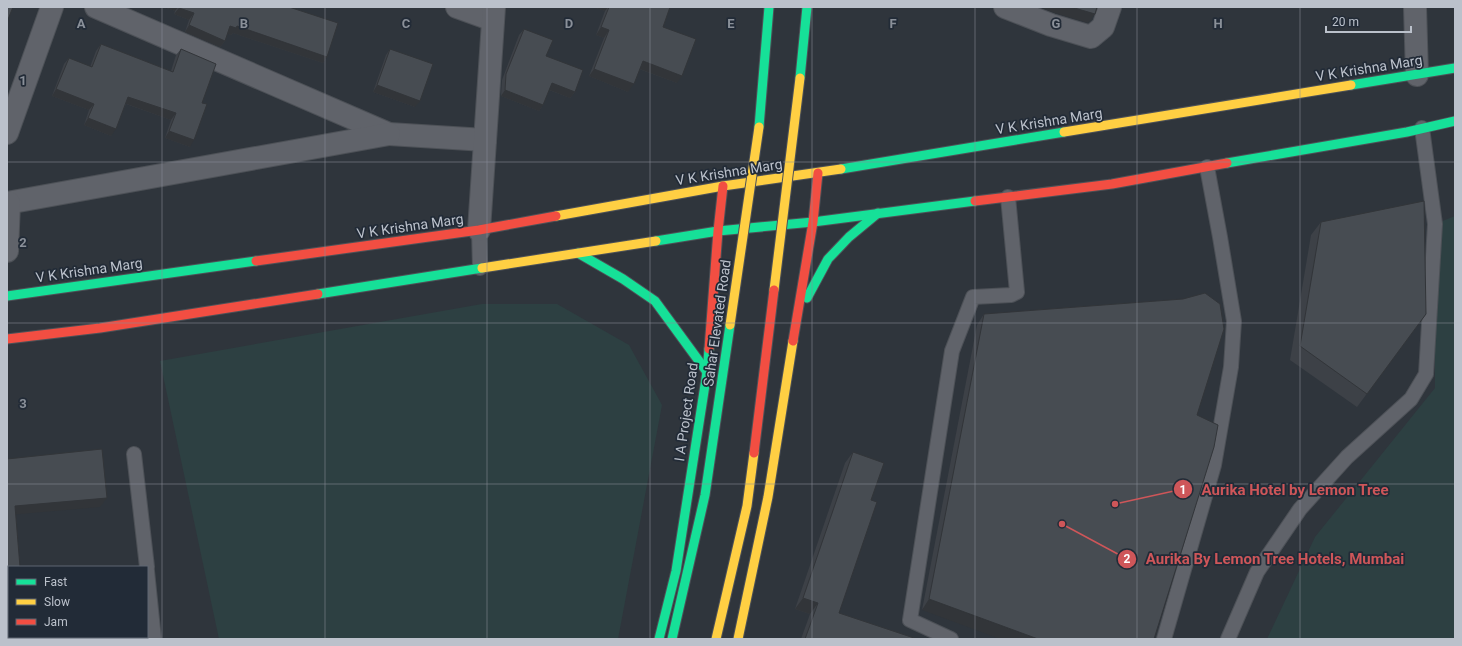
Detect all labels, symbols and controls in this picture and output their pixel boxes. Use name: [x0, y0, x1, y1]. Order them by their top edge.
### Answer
scale bar: [1326, 8, 1411, 34]
text: 20 m: [1332, 15, 1359, 29]
text: A: [77, 16, 86, 31]
text: B: [240, 16, 248, 31]
text: C: [402, 16, 411, 31]
text: D: [565, 16, 573, 31]
text: E: [727, 16, 735, 31]
text: F: [889, 16, 897, 31]
text: G: [1052, 16, 1061, 31]
text: H: [1213, 16, 1223, 31]
street label: V K Krishna Marg: [1315, 52, 1423, 84]
text: 1: [19, 73, 27, 88]
street label: V K Krishna Marg: [995, 105, 1103, 137]
street label: V K Krishna Marg: [675, 156, 783, 188]
street label: V K Krishna Marg: [356, 211, 464, 241]
text: 2: [19, 235, 27, 250]
street label: V K Krishna Marg: [35, 255, 143, 285]
street label: Sahar Elevated Road: [700, 259, 734, 387]
street label: I A Project Road: [671, 362, 701, 462]
text: 3: [19, 396, 27, 411]
callout: Aurika Hotel by Lemon Tree: [1173, 476, 1396, 503]
text: Aurika Hotel by Lemon Tree: [1202, 481, 1388, 499]
text: 1: [1180, 483, 1186, 497]
callout: Aurika By Lemon Tree Hotels, Mumbai: [1117, 545, 1412, 572]
text: Aurika By Lemon Tree Hotels, Mumbai: [1146, 550, 1404, 568]
text: 2: [1124, 552, 1131, 566]
legend: [8, 566, 148, 638]
text: Fast: [44, 575, 67, 589]
text: Slow: [44, 595, 70, 609]
text: Jam: [44, 615, 68, 629]

